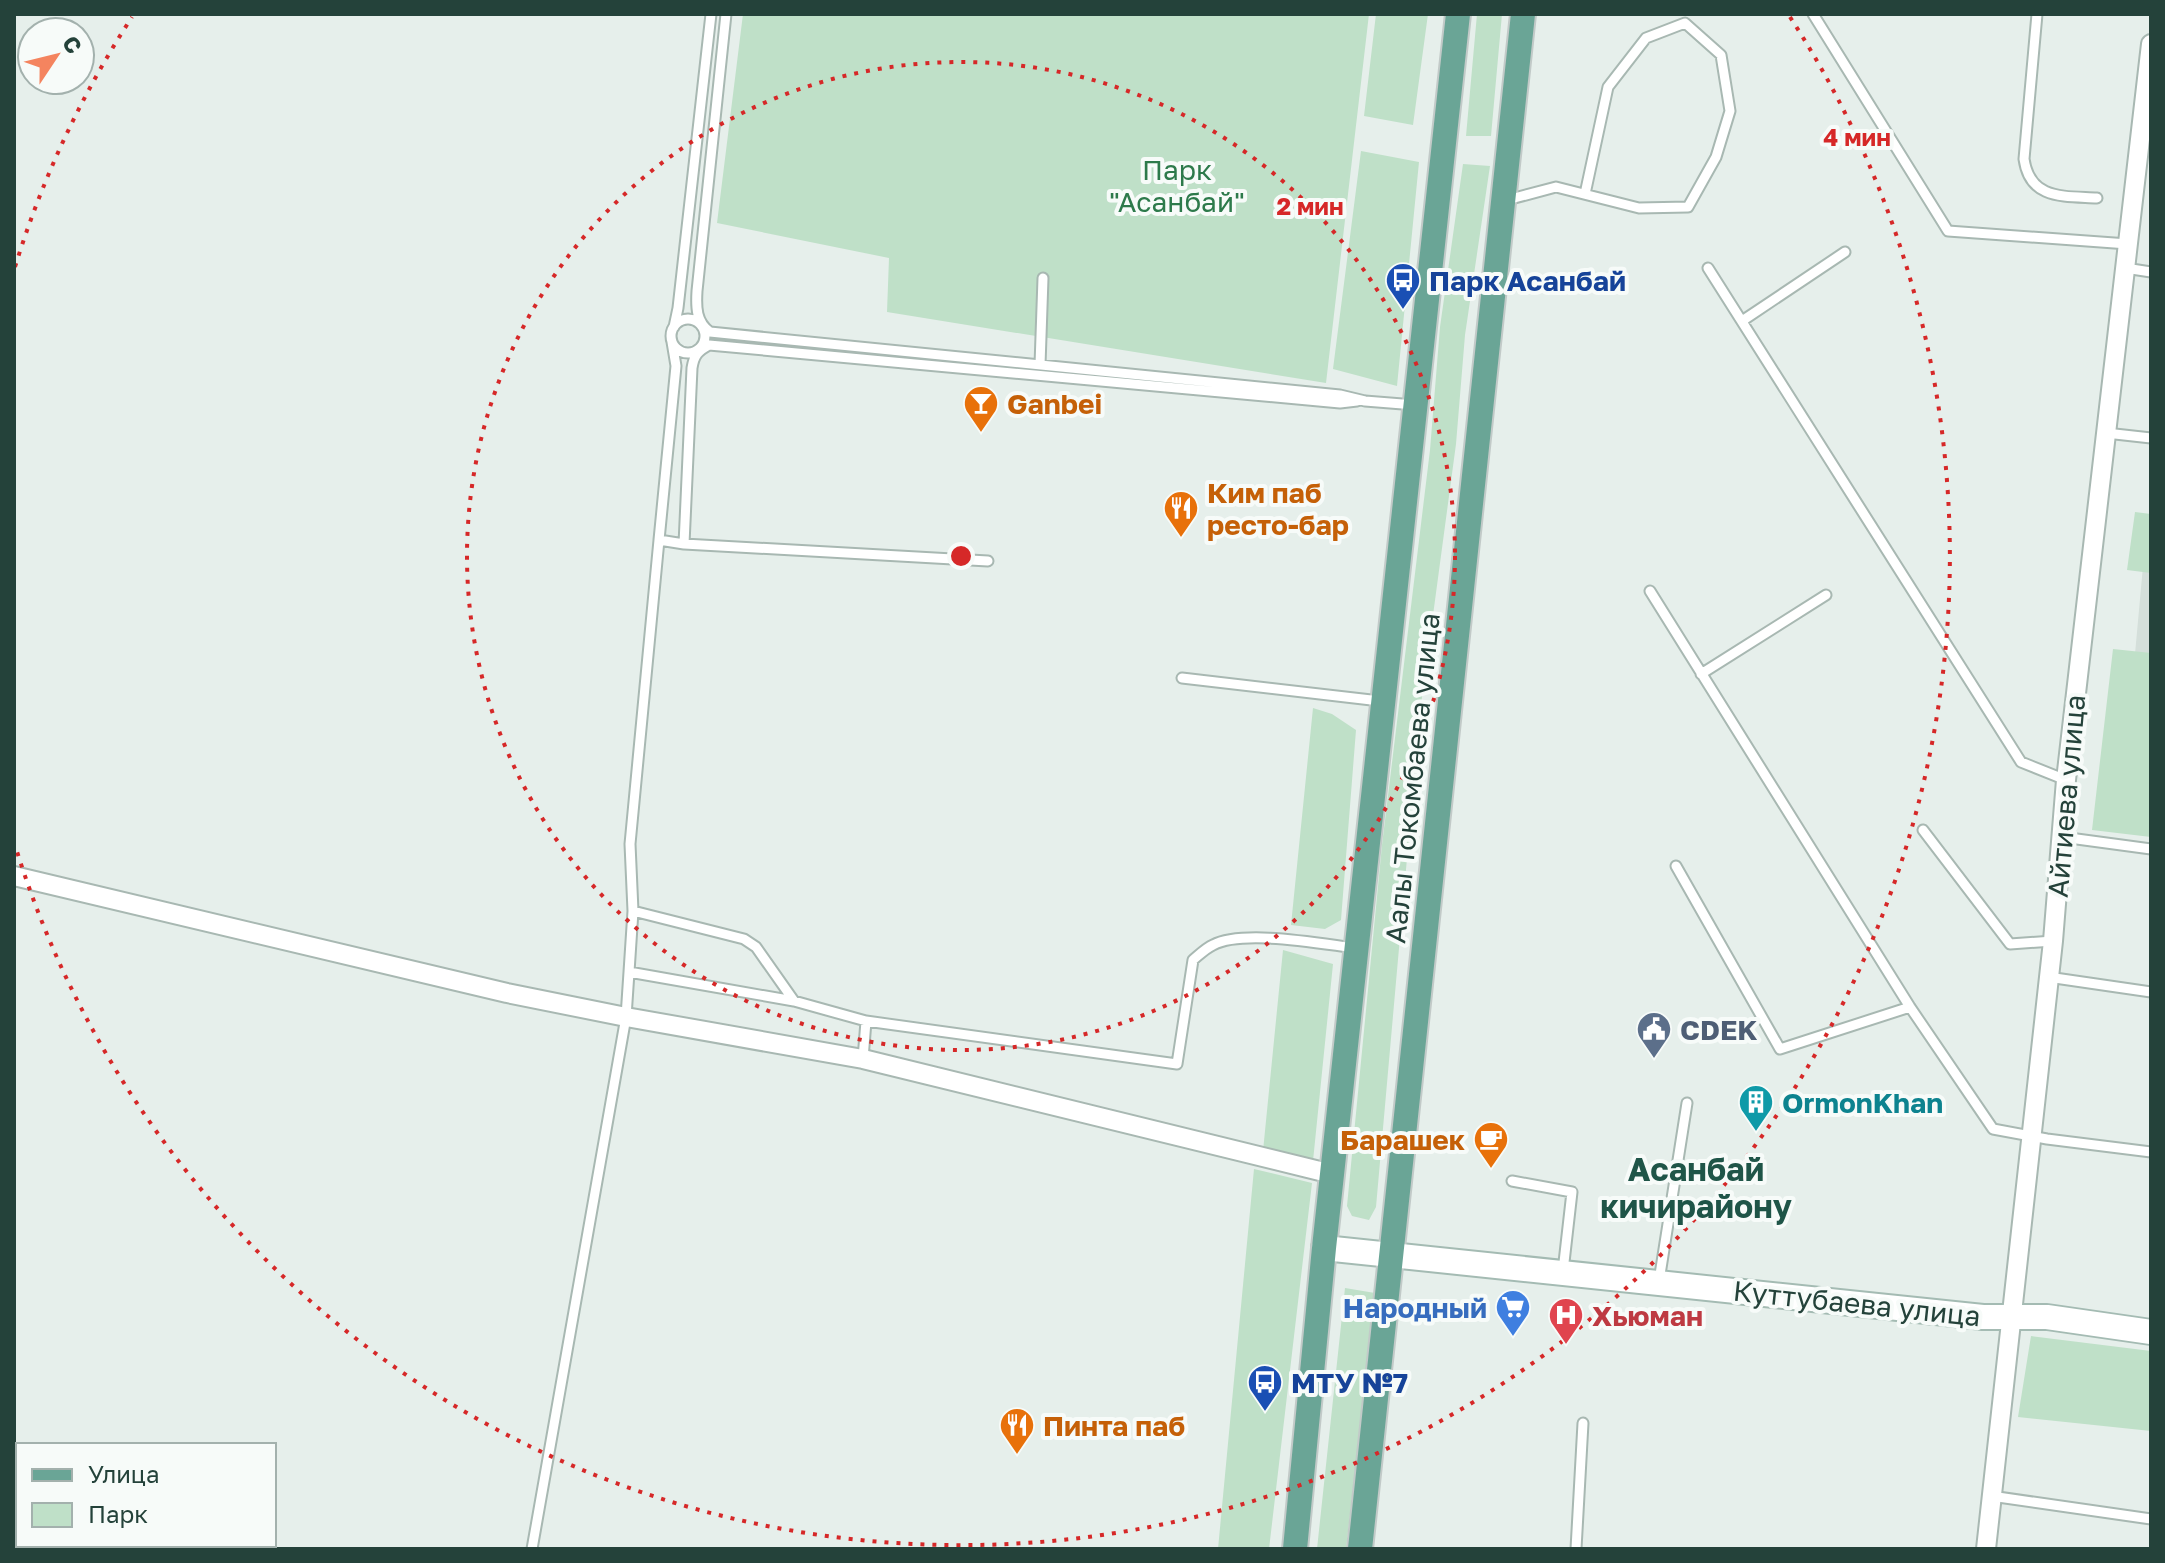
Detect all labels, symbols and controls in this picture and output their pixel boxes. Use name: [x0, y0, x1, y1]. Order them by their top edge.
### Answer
north arrow: [16, 16, 96, 96]
text: С: [57, 30, 88, 58]
text: 4 мин: [1823, 122, 1891, 151]
park label: Парк "Асанбай": [1109, 153, 1245, 218]
text: 2 мин: [1276, 191, 1344, 220]
bus stop icon: Парк Асанбай: [1384, 261, 1422, 311]
place label: Парк Асанбай: [1429, 264, 1626, 297]
bar icon: Ganbei: [962, 384, 1000, 434]
place label: Ganbei: [1007, 387, 1102, 420]
place label: Ким паб ресто-бар: [1207, 476, 1349, 541]
restaurant icon: Ким паб ресто-бар: [1162, 489, 1200, 539]
centre of rings: [947, 542, 975, 570]
street label: Аалы Токомбаева улица: [1378, 611, 1446, 945]
street label: Айтиева улица: [2041, 693, 2091, 899]
public building icon: CDEK: [1635, 1010, 1673, 1060]
place label: CDEK: [1680, 1013, 1758, 1046]
building icon: OrmonKhan: [1737, 1083, 1775, 1133]
place label: OrmonKhan: [1782, 1086, 1943, 1119]
cafe icon: Барашек: [1472, 1120, 1510, 1170]
place label: Барашек: [1340, 1123, 1465, 1156]
district label: Асанбай кичирайону: [1600, 1150, 1792, 1225]
street label: Куттубаева улица: [1732, 1274, 1982, 1332]
supermarket icon: Народный: [1494, 1288, 1532, 1338]
place label: Народный: [1343, 1291, 1487, 1324]
hospital icon: Хьюман: [1547, 1296, 1585, 1346]
place label: Хьюман: [1592, 1299, 1703, 1332]
bus stop icon: МТУ №7: [1246, 1363, 1284, 1413]
place label: МТУ №7: [1291, 1366, 1408, 1399]
restaurant icon: Пинта паб: [998, 1406, 1036, 1456]
place label: Пинта паб: [1043, 1409, 1185, 1442]
legend: [16, 1443, 276, 1547]
text: Улица: [88, 1459, 160, 1488]
text: Парк: [88, 1499, 148, 1528]

